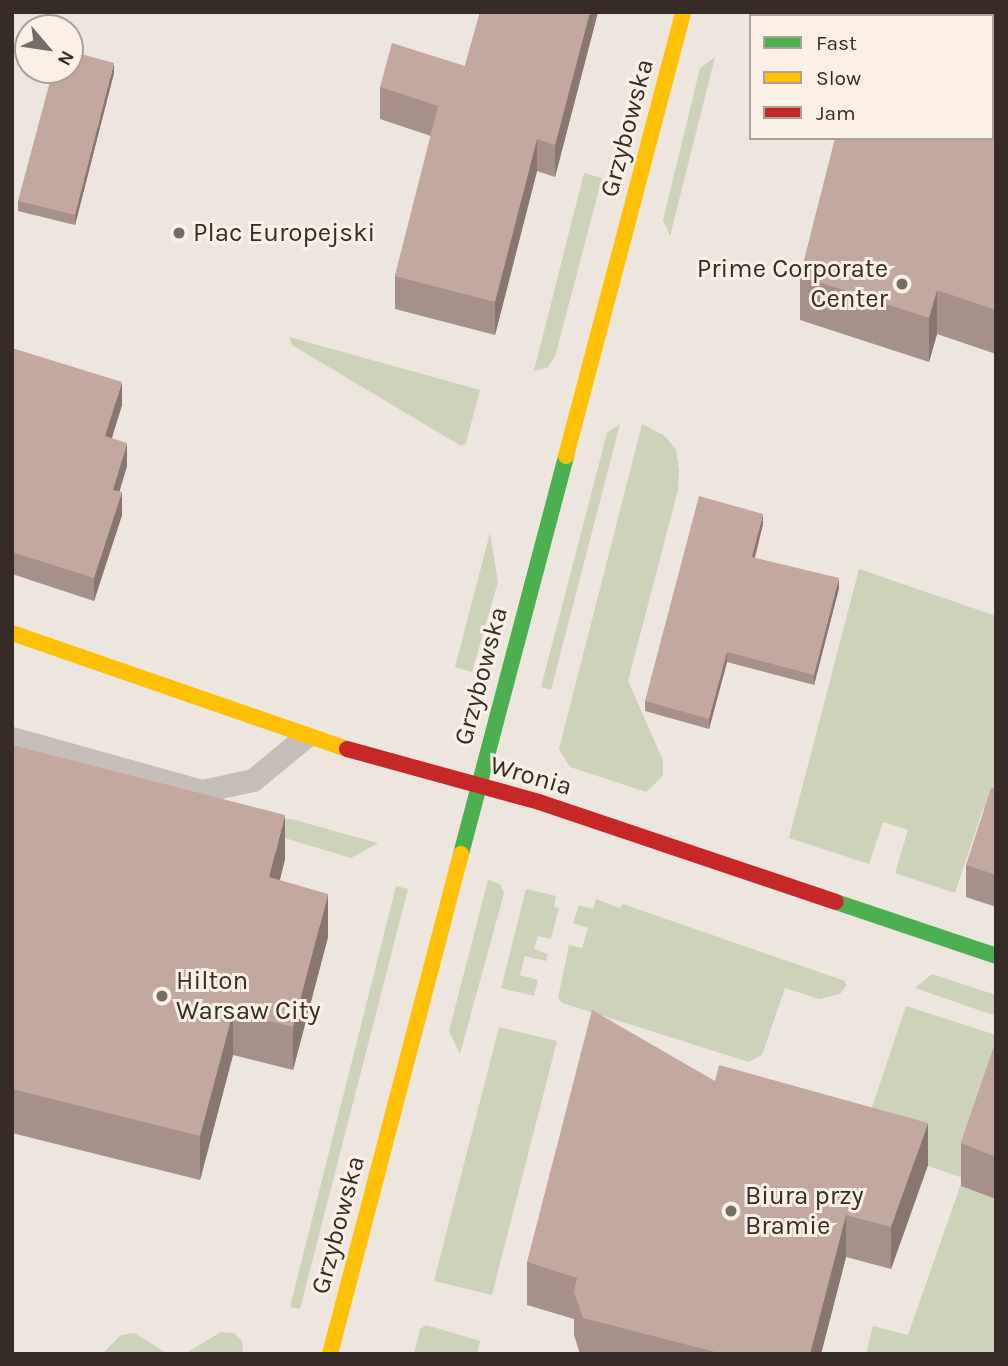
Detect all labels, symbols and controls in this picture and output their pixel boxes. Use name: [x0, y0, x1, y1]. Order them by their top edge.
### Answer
north arrow: [14, 14, 84, 84]
legend: [749, 14, 994, 140]
text: Fast: [816, 31, 857, 55]
text: N: [53, 47, 79, 70]
street label: Grzybowska: [594, 56, 660, 200]
text: Slow: [816, 66, 861, 90]
text: Jam: [816, 101, 856, 125]
place label: Plac Europejski: [193, 217, 375, 249]
marker: Plac Europejski: [171, 225, 187, 241]
place label: Prime Corporate Center: [697, 253, 888, 314]
marker: Prime Corporate Center: [894, 276, 910, 292]
street label: Grzybowska: [448, 604, 514, 748]
street label: Wronia: [486, 749, 576, 803]
place label: Hilton Warsaw City: [176, 965, 321, 1026]
marker: Hilton Warsaw City: [154, 988, 170, 1004]
street label: Grzybowska: [305, 1153, 371, 1297]
place label: Biura przy Bramie: [745, 1180, 864, 1242]
marker: Biura przy Bramie: [723, 1203, 739, 1219]

